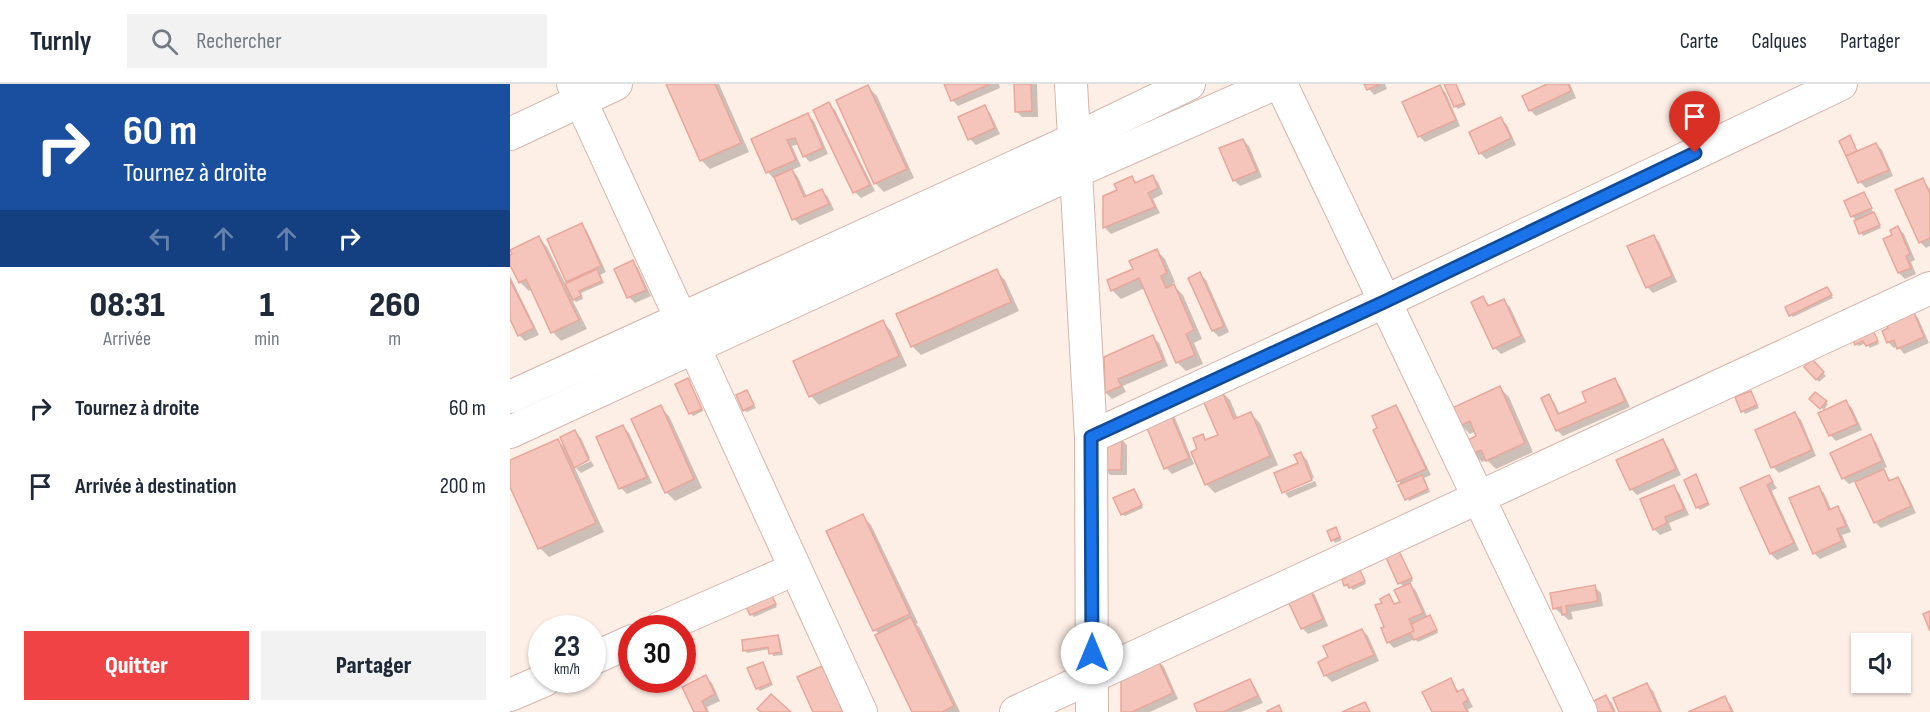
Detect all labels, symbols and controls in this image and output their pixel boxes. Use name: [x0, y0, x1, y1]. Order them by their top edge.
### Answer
search box: [127, 14, 547, 68]
text: Turnly: [30, 25, 91, 58]
icon: search: [148, 25, 181, 58]
text: Rechercher: [196, 28, 281, 55]
text: Carte: [1680, 29, 1719, 54]
text: Calques: [1752, 29, 1807, 54]
text: Partager: [1840, 29, 1900, 54]
pin: [1669, 91, 1720, 153]
icon: arrive: [1678, 100, 1711, 133]
text: 60 m: [123, 106, 197, 157]
icon: right: [24, 108, 102, 186]
text: Tournez à droite: [123, 157, 267, 189]
icon: left: [144, 222, 177, 255]
icon: ahead: [207, 222, 240, 255]
icon: ahead: [270, 222, 303, 255]
icon: right: [333, 222, 366, 255]
text: 08:31: [90, 284, 165, 327]
text: 1: [260, 284, 274, 327]
text: 260: [369, 284, 420, 327]
text: Arrivée: [103, 327, 151, 351]
text: min: [254, 327, 279, 351]
text: m: [388, 327, 401, 351]
icon: right: [24, 392, 57, 425]
text: Tournez à droite: [75, 395, 200, 422]
text: 60 m: [449, 395, 486, 422]
icon: arrive: [24, 470, 57, 503]
text: Arrivée à destination: [75, 473, 237, 500]
text: 200 m: [440, 473, 486, 500]
speed limit sign: 30: [618, 615, 696, 693]
position arrow: [1060, 621, 1124, 685]
text: 23: [554, 629, 580, 665]
button: Quitter: [24, 631, 249, 700]
button: Partager: [261, 631, 486, 700]
map controls: [1851, 633, 1911, 693]
button: sound: [1851, 633, 1911, 693]
text: km/h: [554, 660, 580, 679]

